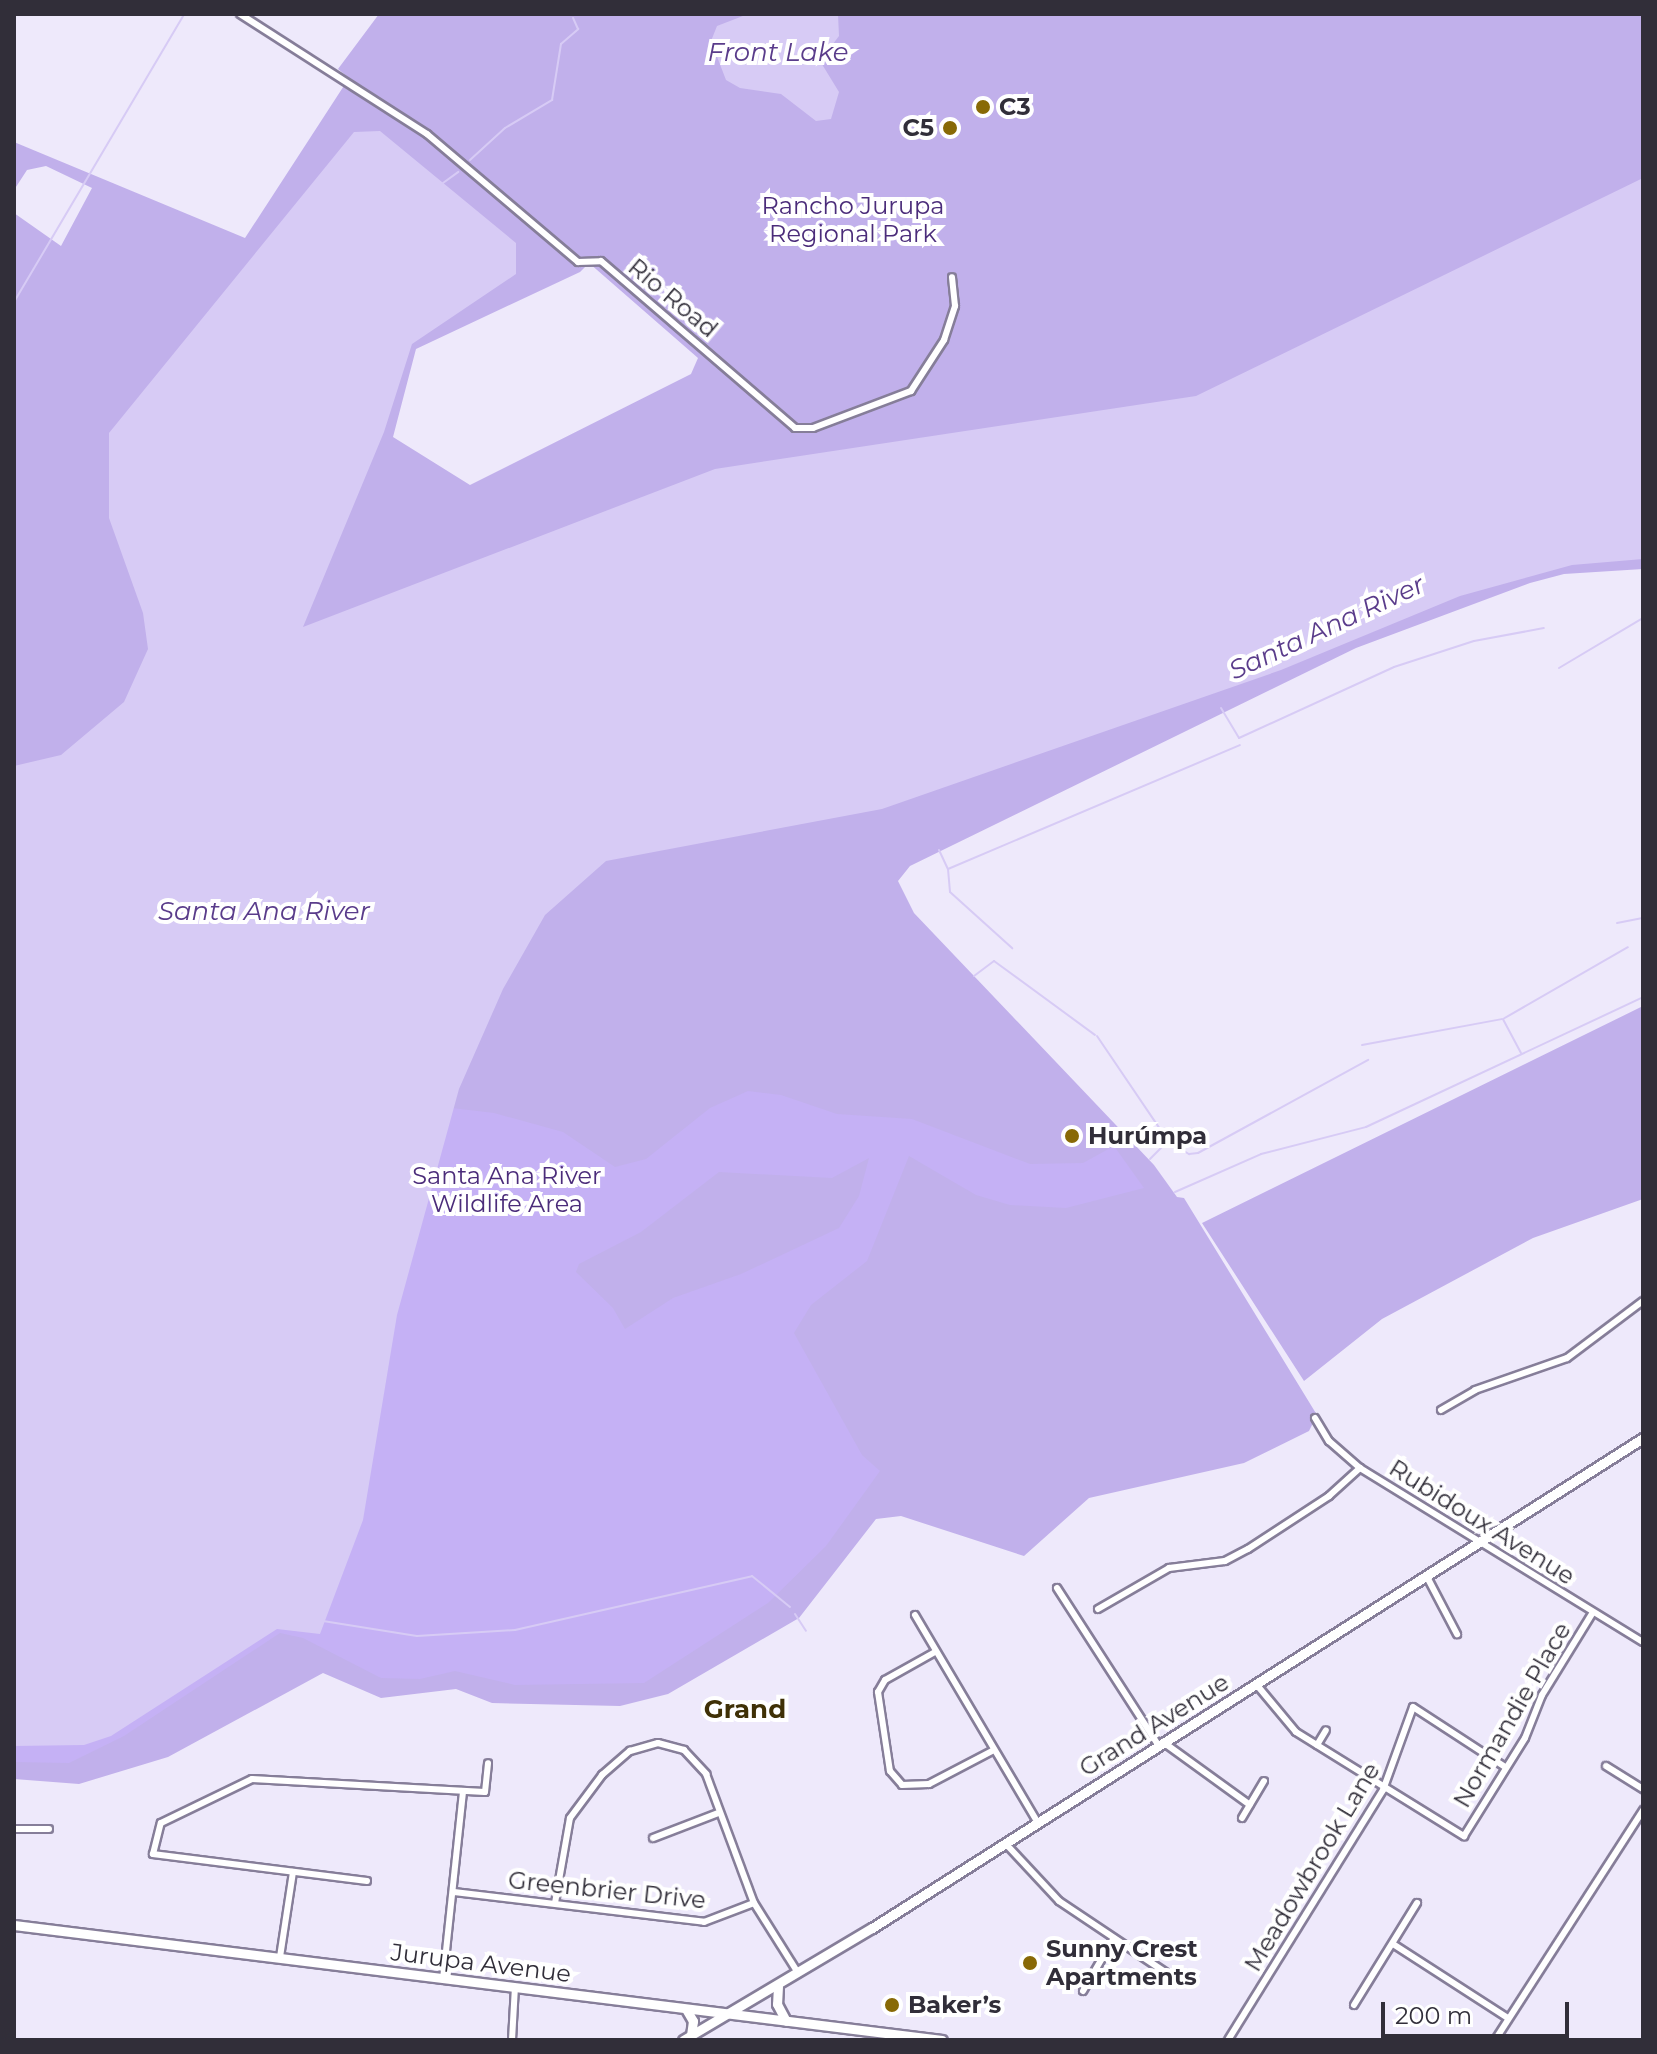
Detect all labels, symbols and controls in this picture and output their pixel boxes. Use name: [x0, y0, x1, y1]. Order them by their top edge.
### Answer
water label: Front Lake: [708, 37, 848, 69]
place label: C3: [999, 93, 1031, 121]
marker: C3: [974, 98, 992, 116]
place label: C5: [903, 114, 934, 142]
marker: C5: [941, 119, 959, 137]
park label: Rancho Jurupa Regional Park: [762, 192, 944, 248]
street label: Rio Road: [622, 252, 724, 344]
water label: Santa Ana River: [1224, 569, 1430, 687]
water label: Santa Ana River: [158, 896, 370, 928]
place label: Hurúmpa: [1088, 1122, 1207, 1150]
marker: Hurúmpa: [1063, 1127, 1081, 1145]
park label: Santa Ana River Wildlife Area: [412, 1162, 602, 1218]
street label: Rubidoux Avenue: [1384, 1453, 1580, 1591]
street label: Normandie Place: [1447, 1617, 1577, 1813]
street label: Grand Avenue: [1074, 1668, 1234, 1782]
district label: Grand: [704, 1694, 786, 1726]
street label: Meadowbrook Lane: [1238, 1757, 1386, 1977]
street label: Greenbrier Drive: [507, 1865, 707, 1915]
place label: Sunny Crest Apartments: [1046, 1935, 1198, 1991]
street label: Jurupa Avenue: [389, 1938, 573, 1988]
marker: Sunny Crest Apartments: [1021, 1954, 1039, 1972]
scale bar: [1385, 1986, 1573, 2036]
place label: Baker’s: [908, 1991, 1001, 2019]
marker: Baker’s: [883, 1996, 901, 2014]
text: 200 m: [1395, 2001, 1472, 2030]

